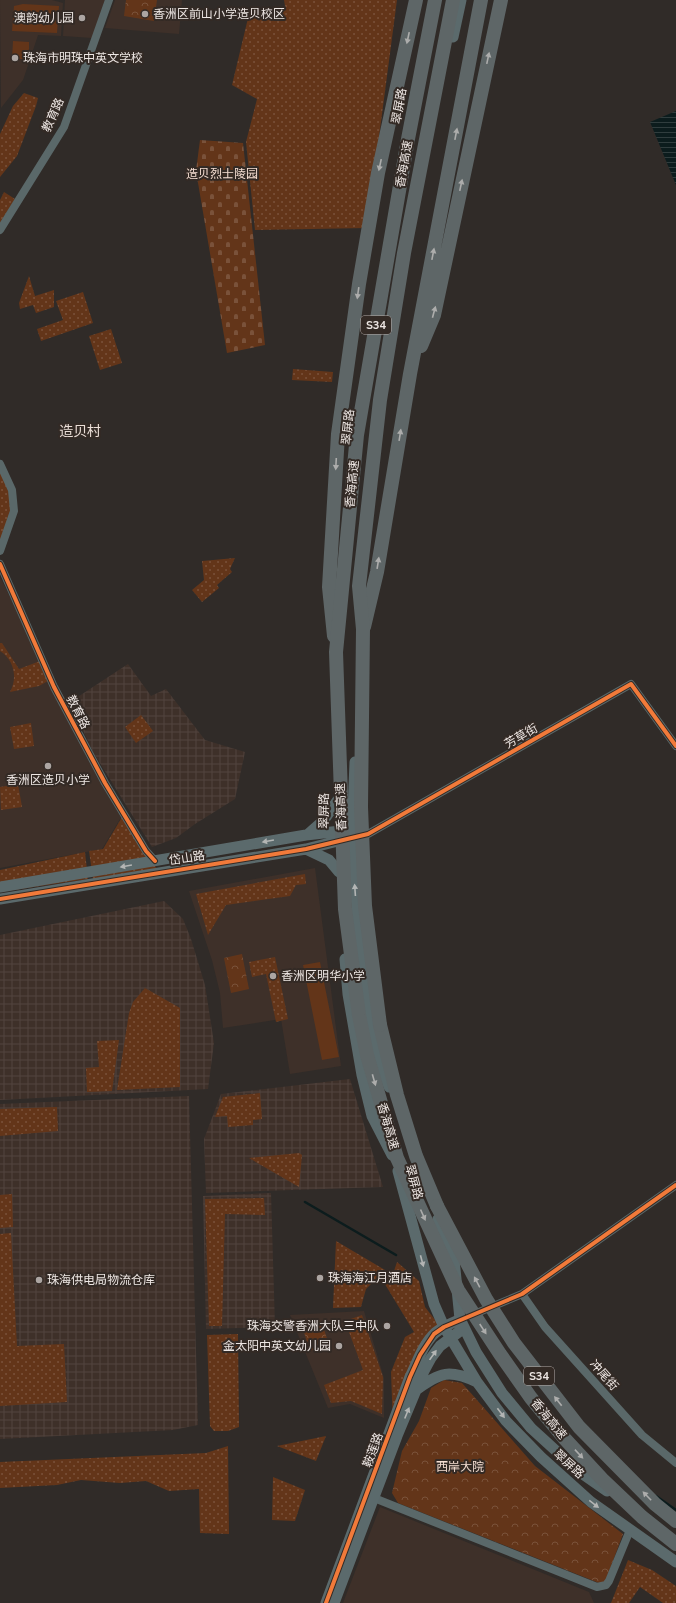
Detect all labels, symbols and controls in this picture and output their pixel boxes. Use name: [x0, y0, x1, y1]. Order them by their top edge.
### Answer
place label: 香洲区前山小学造贝校区: [153, 6, 285, 22]
marker: 香洲区前山小学造贝校区: [140, 9, 150, 19]
place label: 澳韵幼儿园: [14, 10, 74, 26]
marker: 澳韵幼儿园: [77, 13, 87, 23]
one-way arrow: [404, 32, 410, 44]
place label: 珠海市明珠中英文学校: [23, 50, 143, 66]
one-way arrow: [486, 52, 492, 64]
marker: 珠海市明珠中英文学校: [10, 53, 20, 63]
street label: 翠屏路: [388, 87, 410, 125]
street label: 教育路: [38, 95, 68, 135]
one-way arrow: [453, 128, 459, 141]
street label: 香海高速: [392, 139, 416, 189]
one-way arrow: [376, 159, 382, 171]
park label: 造贝烈士陵园: [186, 166, 258, 182]
one-way arrow: [459, 179, 465, 191]
one-way arrow: [430, 247, 436, 260]
one-way arrow: [355, 287, 361, 299]
one-way arrow: [431, 306, 437, 318]
road number: S34: [361, 316, 391, 334]
street label: 翠屏路: [338, 408, 358, 446]
district label: 造贝村: [59, 422, 101, 441]
one-way arrow: [397, 429, 403, 441]
one-way arrow: [333, 458, 340, 470]
street label: 香海高速: [342, 459, 362, 509]
one-way arrow: [375, 557, 381, 569]
street label: 教育路: [63, 692, 93, 732]
street label: 芳草街: [501, 720, 541, 752]
marker: 香洲区造贝小学: [43, 761, 53, 771]
place label: 香洲区造贝小学: [6, 772, 90, 788]
street label: 香海高速: [332, 783, 350, 831]
street label: 翠屏路: [316, 793, 332, 829]
one-way arrow: [262, 839, 274, 845]
street label: 岱山路: [168, 847, 206, 869]
one-way arrow: [120, 863, 132, 869]
one-way arrow: [352, 884, 359, 896]
place label: 香洲区明华小学: [281, 968, 365, 984]
marker: 香洲区明华小学: [268, 971, 278, 981]
one-way arrow: [371, 1074, 377, 1086]
street label: 香海高速: [374, 1101, 402, 1151]
street label: 翠屏路: [402, 1163, 426, 1201]
one-way arrow: [420, 1210, 426, 1222]
one-way arrow: [420, 1255, 426, 1268]
place label: 珠海海江月酒店: [328, 1270, 412, 1286]
place label: 珠海供电局物流仓库: [47, 1272, 155, 1288]
marker: 珠海海江月酒店: [315, 1273, 325, 1283]
marker: 珠海供电局物流仓库: [34, 1275, 44, 1285]
one-way arrow: [474, 1276, 480, 1288]
place label: 珠海交警香洲大队三中队: [247, 1318, 379, 1334]
marker: 珠海交警香洲大队三中队: [382, 1321, 392, 1331]
one-way arrow: [479, 1323, 487, 1334]
place label: 金太阳中英文幼儿园: [223, 1338, 331, 1354]
marker: 金太阳中英文幼儿园: [334, 1341, 344, 1351]
one-way arrow: [429, 1350, 437, 1361]
street label: 冲尾街: [586, 1356, 622, 1394]
road number: S34: [524, 1367, 554, 1385]
street label: 香海高速: [528, 1395, 570, 1443]
one-way arrow: [554, 1395, 563, 1406]
one-way arrow: [404, 1406, 410, 1418]
one-way arrow: [496, 1408, 505, 1419]
street label: 鞍莲路: [359, 1430, 387, 1470]
street label: 翠屏路: [550, 1446, 588, 1482]
one-way arrow: [574, 1449, 584, 1459]
park label: 西岸大院: [436, 1459, 484, 1475]
one-way arrow: [642, 1491, 651, 1501]
one-way arrow: [588, 1499, 599, 1508]

